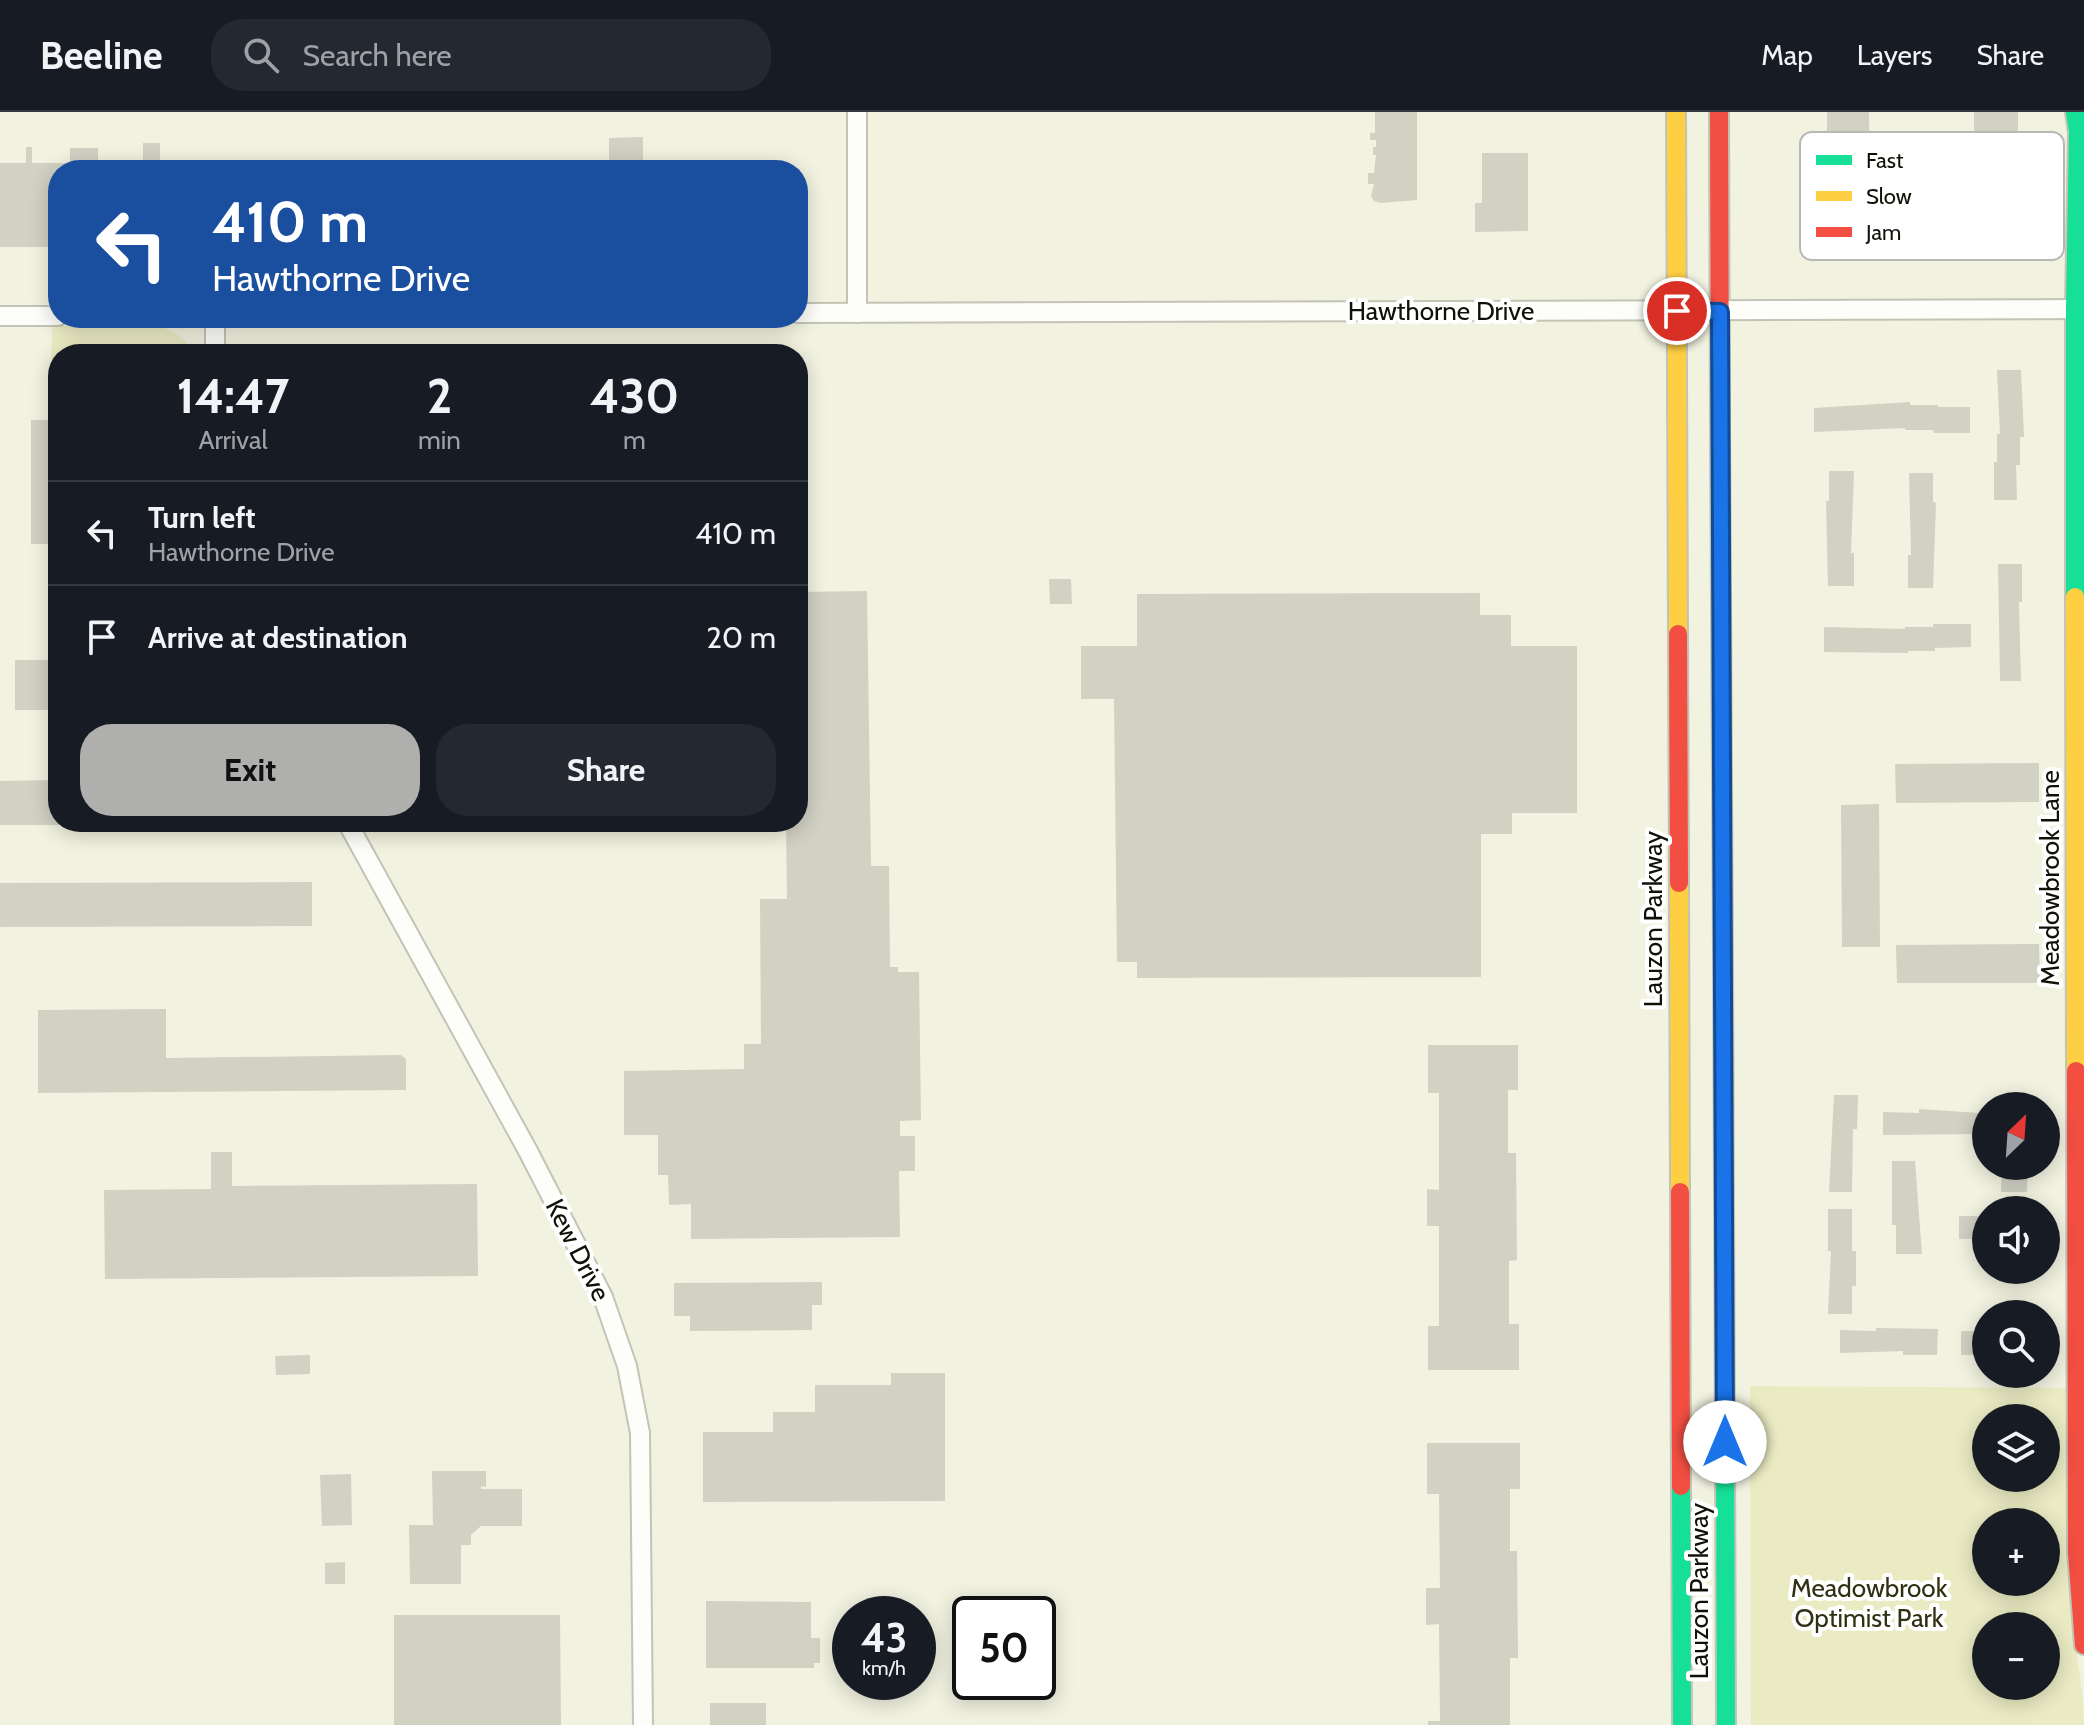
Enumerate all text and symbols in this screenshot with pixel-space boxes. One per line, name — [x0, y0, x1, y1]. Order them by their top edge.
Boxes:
search box — [211, 19, 771, 91]
text: Beeline — [40, 32, 163, 79]
icon: search — [239, 33, 283, 77]
text: Search here — [303, 37, 452, 74]
text: Map — [1761, 38, 1813, 72]
text: Layers — [1857, 38, 1932, 72]
text: Share — [1976, 38, 2044, 72]
legend — [1800, 132, 2064, 260]
text: Fast — [1866, 147, 1904, 174]
text: Slow — [1866, 183, 1912, 210]
text: 410 m — [212, 188, 368, 256]
icon: left — [80, 192, 184, 296]
text: Jam — [1865, 219, 1901, 246]
text: Hawthorne Drive — [212, 256, 470, 300]
pin — [1643, 277, 1711, 345]
icon: arrive — [1655, 289, 1699, 333]
street label: Hawthorne Drive — [1348, 295, 1534, 327]
text: 14:47 — [177, 367, 289, 425]
text: 2 — [427, 367, 452, 425]
text: 430 — [590, 367, 679, 425]
text: Arrival — [198, 424, 268, 456]
text: min — [418, 424, 461, 456]
text: m — [623, 424, 646, 456]
text: Turn left — [148, 499, 256, 536]
icon: left — [80, 511, 124, 555]
text: 410 m — [695, 515, 776, 552]
text: Hawthorne Drive — [148, 536, 334, 568]
icon: arrive — [80, 615, 124, 659]
text: Arrive at destination — [148, 619, 408, 656]
text: 20 m — [706, 619, 776, 656]
button: Exit — [80, 724, 420, 816]
button: Share — [436, 724, 776, 816]
street label: Meadowbrook Lane — [2034, 770, 2066, 986]
street label: Lauzon Parkway — [1637, 831, 1669, 1007]
north arrow — [1972, 1092, 2060, 1180]
map controls — [1972, 1092, 2060, 1700]
street label: Kew Drive — [539, 1194, 617, 1306]
button: sound — [1972, 1196, 2060, 1284]
button: search — [1972, 1300, 2060, 1388]
position arrow — [1683, 1400, 1767, 1484]
button: layers — [1972, 1404, 2060, 1492]
street label: Lauzon Parkway — [1683, 1503, 1715, 1679]
button: + — [1972, 1508, 2060, 1596]
park label: Meadowbrook Optimist Park — [1791, 1572, 1948, 1634]
speed limit sign: 50 — [952, 1596, 1056, 1700]
button: − — [1972, 1612, 2060, 1700]
text: 43 — [861, 1613, 907, 1662]
text: km/h — [862, 1656, 906, 1680]

